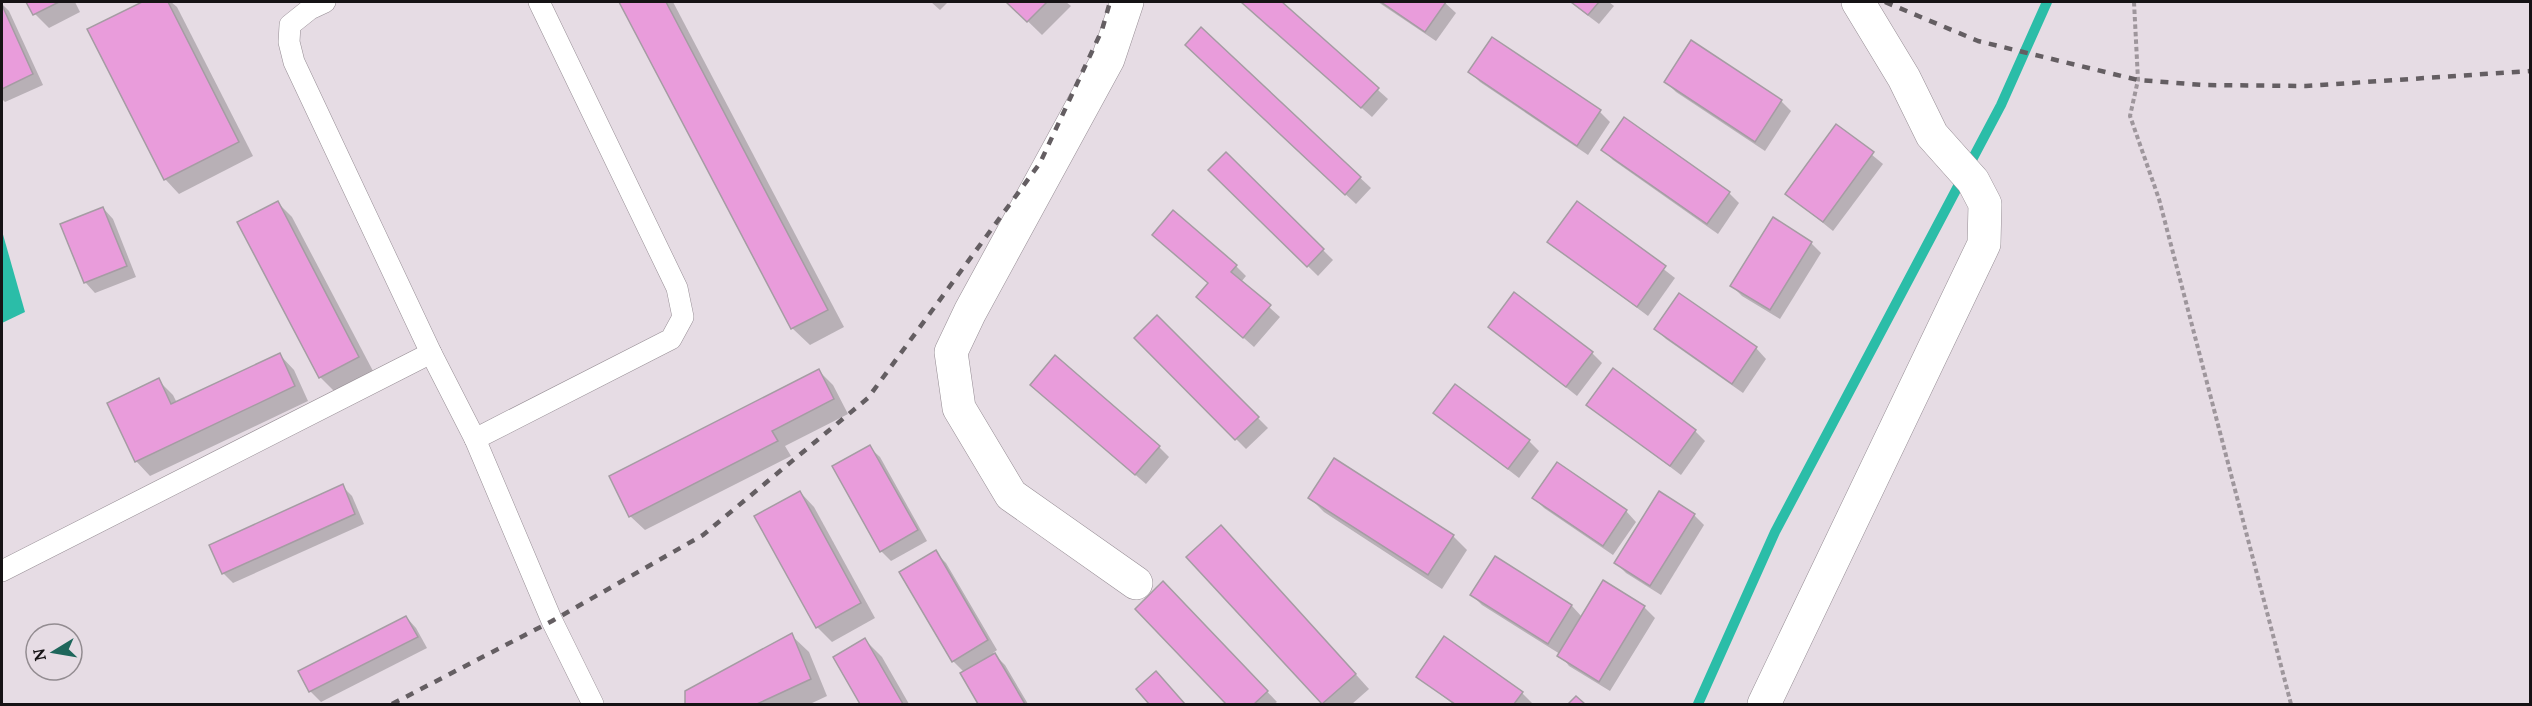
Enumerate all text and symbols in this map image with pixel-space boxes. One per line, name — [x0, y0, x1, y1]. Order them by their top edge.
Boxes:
north arrow — [24, 622, 84, 682]
text: N — [28, 647, 50, 663]

